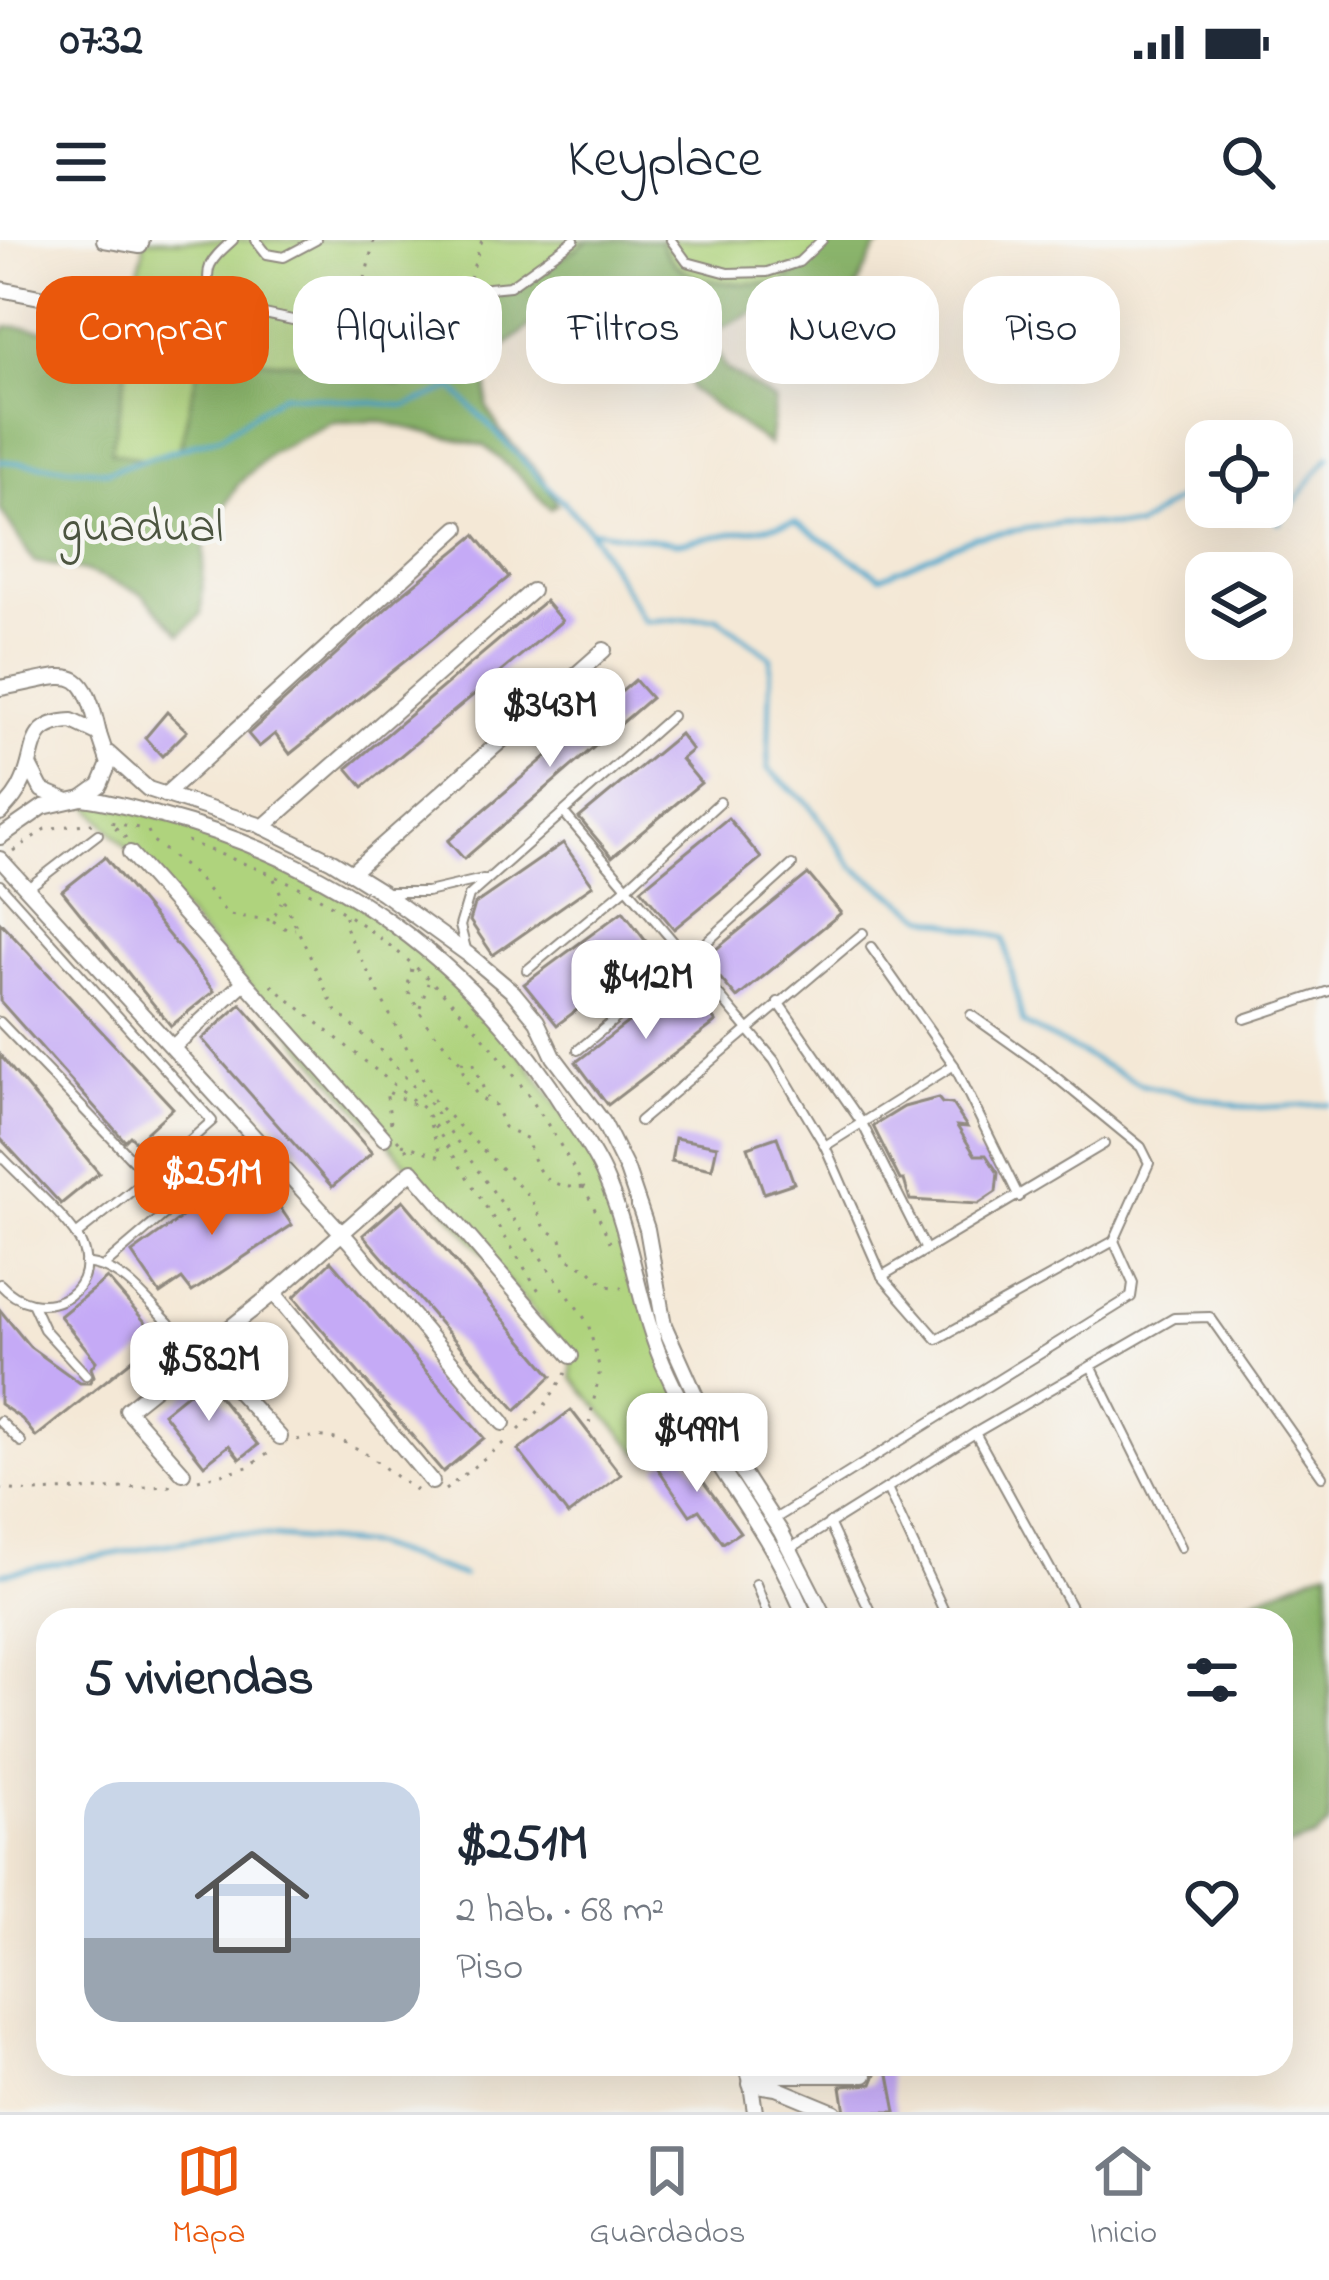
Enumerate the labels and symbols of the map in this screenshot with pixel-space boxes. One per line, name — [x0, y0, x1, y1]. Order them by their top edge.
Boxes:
park label: guadual — [59, 494, 224, 565]
pin: $343M — [466, 668, 634, 770]
pin: $412M — [562, 940, 730, 1042]
pin: $251M — [128, 1136, 296, 1238]
pin: $582M — [125, 1322, 293, 1424]
pin: $499M — [613, 1393, 781, 1495]

